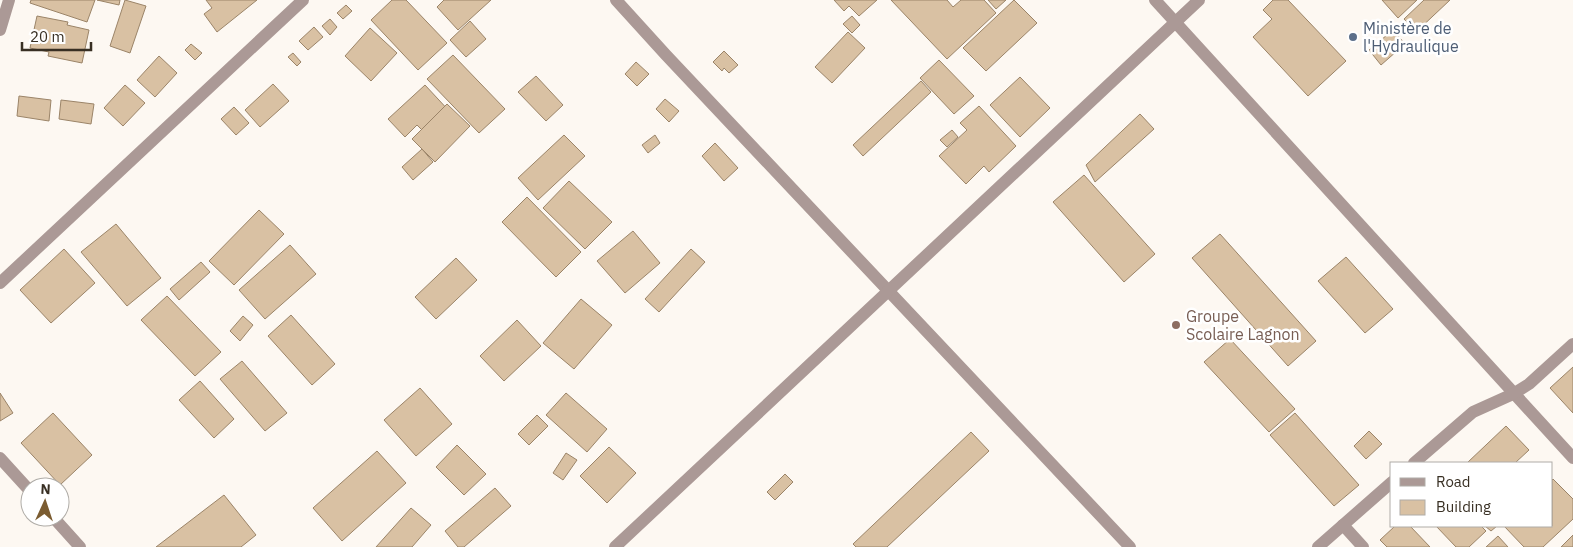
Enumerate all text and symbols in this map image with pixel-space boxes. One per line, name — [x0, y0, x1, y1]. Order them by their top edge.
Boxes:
place label: Ministère de l'Hydraulique — [1363, 18, 1459, 56]
scale bar — [22, 20, 91, 52]
text: 20 m — [30, 27, 65, 46]
marker: Ministère de l'Hydraulique — [1347, 31, 1359, 43]
place label: Groupe Scolaire Lagnon — [1186, 306, 1300, 344]
marker: Groupe Scolaire Lagnon — [1170, 319, 1182, 331]
legend — [1390, 462, 1553, 527]
text: Road — [1436, 472, 1471, 491]
north arrow — [20, 477, 70, 527]
text: N — [40, 480, 51, 498]
text: Building — [1436, 497, 1491, 516]

